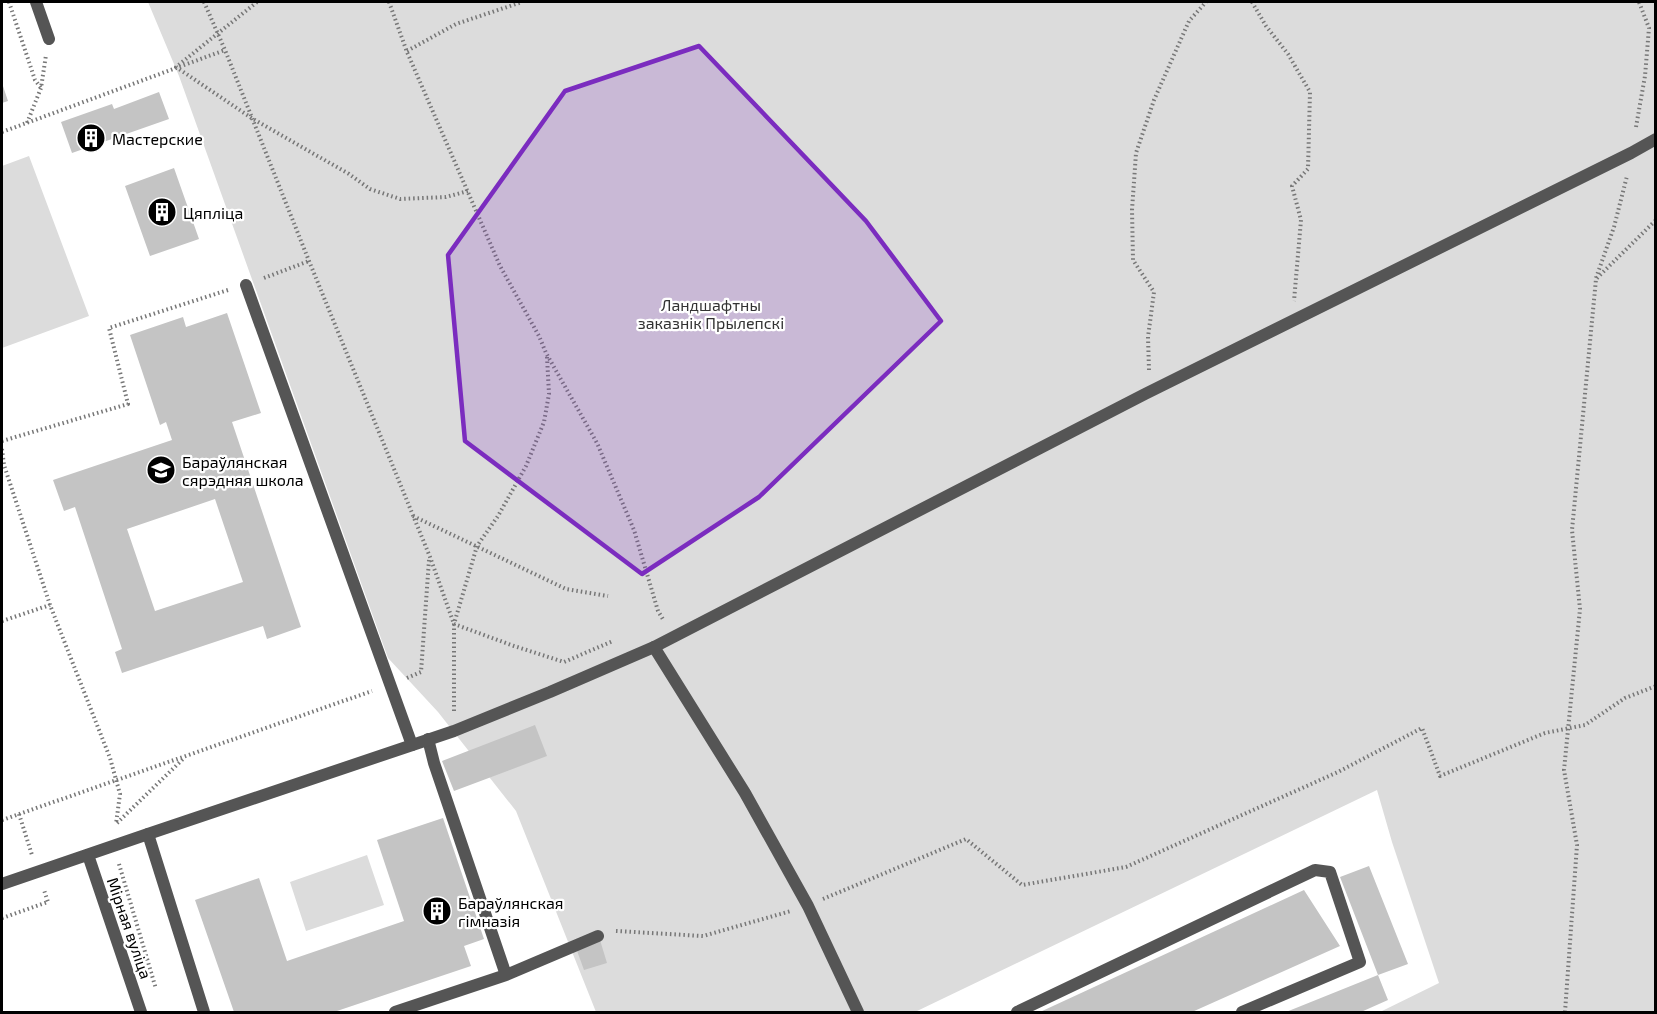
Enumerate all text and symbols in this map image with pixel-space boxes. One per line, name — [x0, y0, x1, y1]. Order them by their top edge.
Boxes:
building icon: Мастерские — [75, 122, 107, 154]
place label: Мастерские — [112, 129, 203, 148]
building icon: Цяпліца — [146, 196, 178, 228]
place label: Цяпліца — [183, 203, 243, 222]
park label: Ландшафтны заказнік Прылепскі — [638, 295, 784, 332]
place label: Бараўлянская сярэдняя школа — [182, 452, 304, 489]
school or university icon: Бараўлянская сярэдняя школа — [145, 454, 177, 486]
street label: Мірная вуліца — [103, 875, 156, 981]
place label: Бараўлянская гімназія — [458, 893, 564, 930]
building icon: Бараўлянская гімназія — [421, 895, 453, 927]

